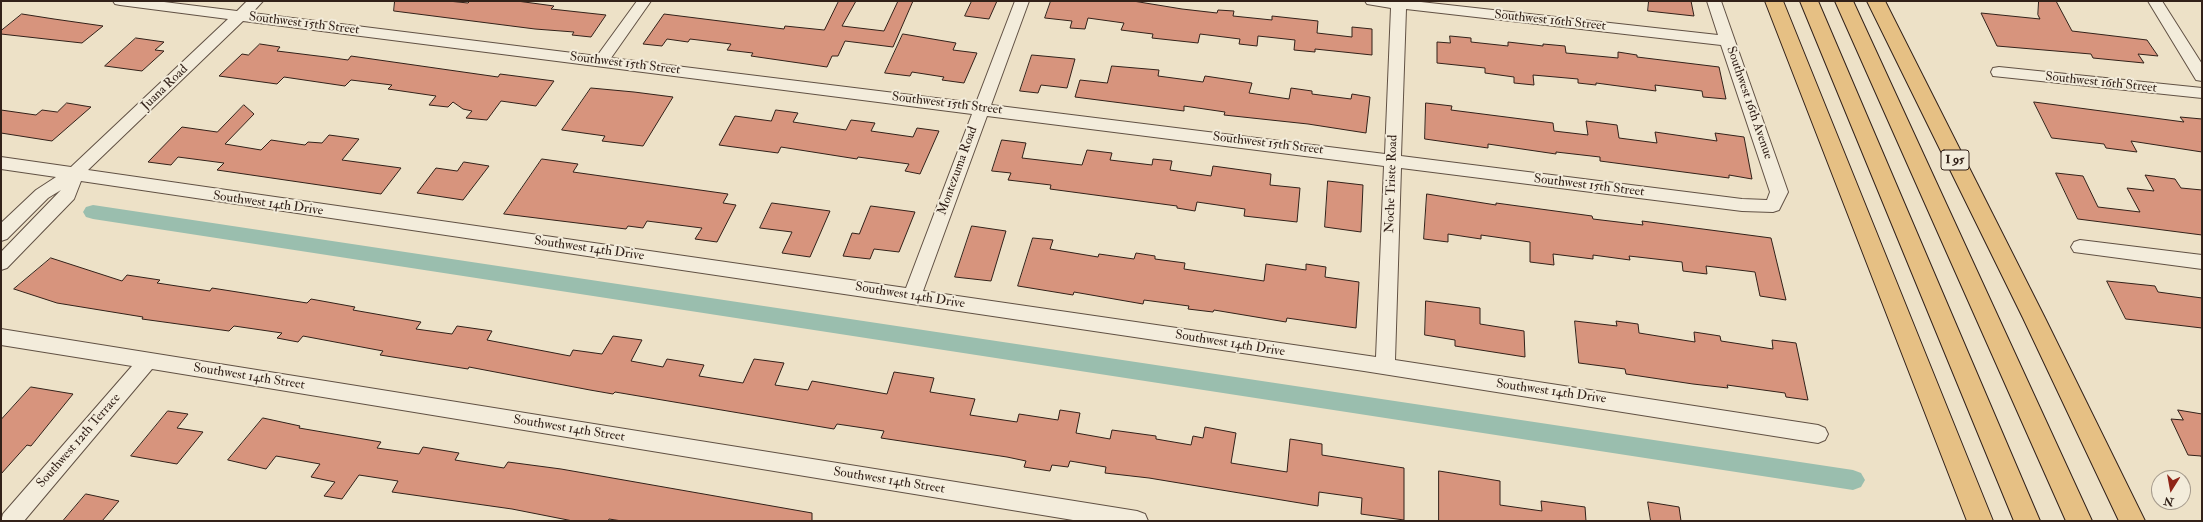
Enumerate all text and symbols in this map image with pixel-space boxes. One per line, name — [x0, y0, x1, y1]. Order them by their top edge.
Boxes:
street label: Southwest 16th Street — [1493, 7, 1607, 35]
street label: Southwest 15th Street — [248, 9, 360, 39]
street label: Southwest 16th Avenue — [1722, 45, 1776, 161]
street label: Southwest 15th Street — [569, 49, 681, 79]
street label: Juana Road — [138, 62, 192, 114]
street label: Southwest 16th Street — [2044, 69, 2158, 97]
street label: Southwest 15th Street — [891, 89, 1003, 119]
street label: Montezuma Road — [935, 125, 981, 217]
street label: Southwest 15th Street — [1212, 129, 1324, 159]
street label: Noche Triste Road — [1382, 135, 1402, 233]
road number: I 95 — [1941, 150, 1969, 170]
street label: Southwest 15th Street — [1533, 171, 1645, 201]
street label: Southwest 14th Drive — [212, 189, 324, 219]
street label: Southwest 14th Drive — [533, 234, 645, 264]
street label: Southwest 14th Drive — [854, 280, 966, 312]
street label: Southwest 14th Drive — [1174, 328, 1286, 360]
street label: Southwest 14th Street — [192, 360, 306, 394]
street label: Southwest 14th Drive — [1495, 377, 1607, 407]
street label: Southwest 12th Terrace — [34, 391, 124, 491]
street label: Southwest 14th Street — [512, 412, 626, 446]
street label: Southwest 14th Street — [832, 464, 946, 498]
north arrow — [2151, 470, 2191, 510]
text: N — [2163, 494, 2175, 509]

